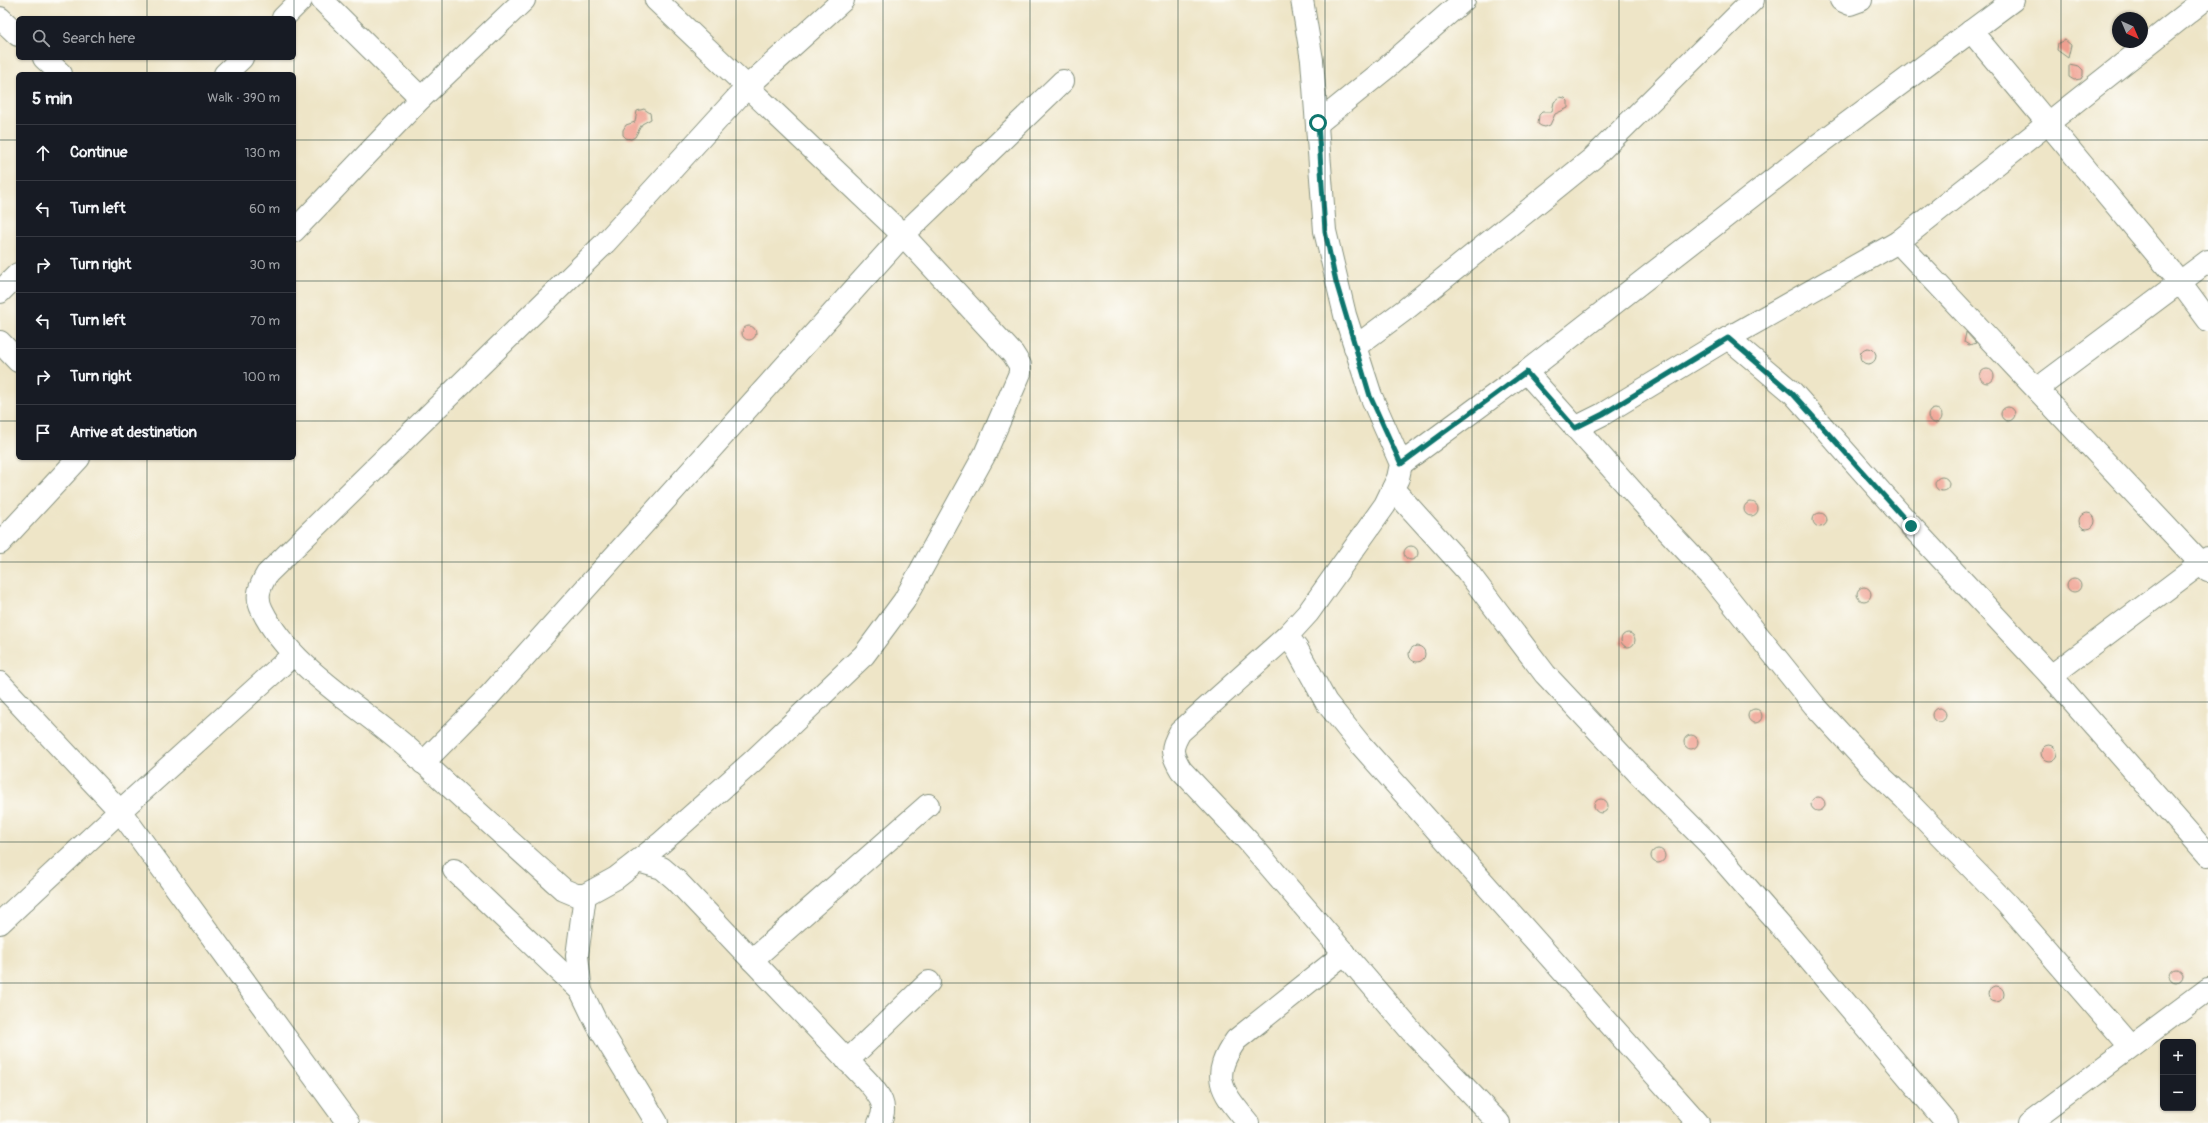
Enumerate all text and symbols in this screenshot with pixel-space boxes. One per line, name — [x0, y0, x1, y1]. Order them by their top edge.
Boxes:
north arrow — [2112, 12, 2148, 48]
search box — [16, 16, 296, 60]
icon: search — [30, 27, 52, 49]
text: Search here — [62, 29, 135, 48]
text: 5 min — [32, 88, 72, 109]
text: Walk · 390 m — [207, 90, 280, 106]
route start — [1309, 114, 1327, 132]
icon: ahead — [32, 142, 54, 164]
text: Continue — [70, 143, 128, 162]
text: 130 m — [244, 145, 280, 161]
icon: left — [32, 198, 54, 220]
text: Turn left — [70, 199, 126, 218]
text: 60 m — [249, 201, 280, 217]
icon: right — [32, 254, 54, 276]
text: Turn right — [70, 255, 131, 274]
text: 30 m — [250, 257, 280, 273]
icon: left — [32, 310, 54, 332]
text: Turn left — [70, 311, 126, 330]
text: 70 m — [250, 313, 280, 329]
icon: right — [32, 366, 54, 388]
text: Turn right — [70, 367, 131, 386]
text: 100 m — [243, 369, 280, 385]
icon: arrive — [32, 422, 54, 444]
text: Arrive at destination — [70, 423, 197, 442]
route end — [1902, 517, 1920, 535]
map controls — [2160, 1039, 2196, 1111]
button: + — [2160, 1039, 2196, 1075]
button: − — [2160, 1075, 2196, 1111]

